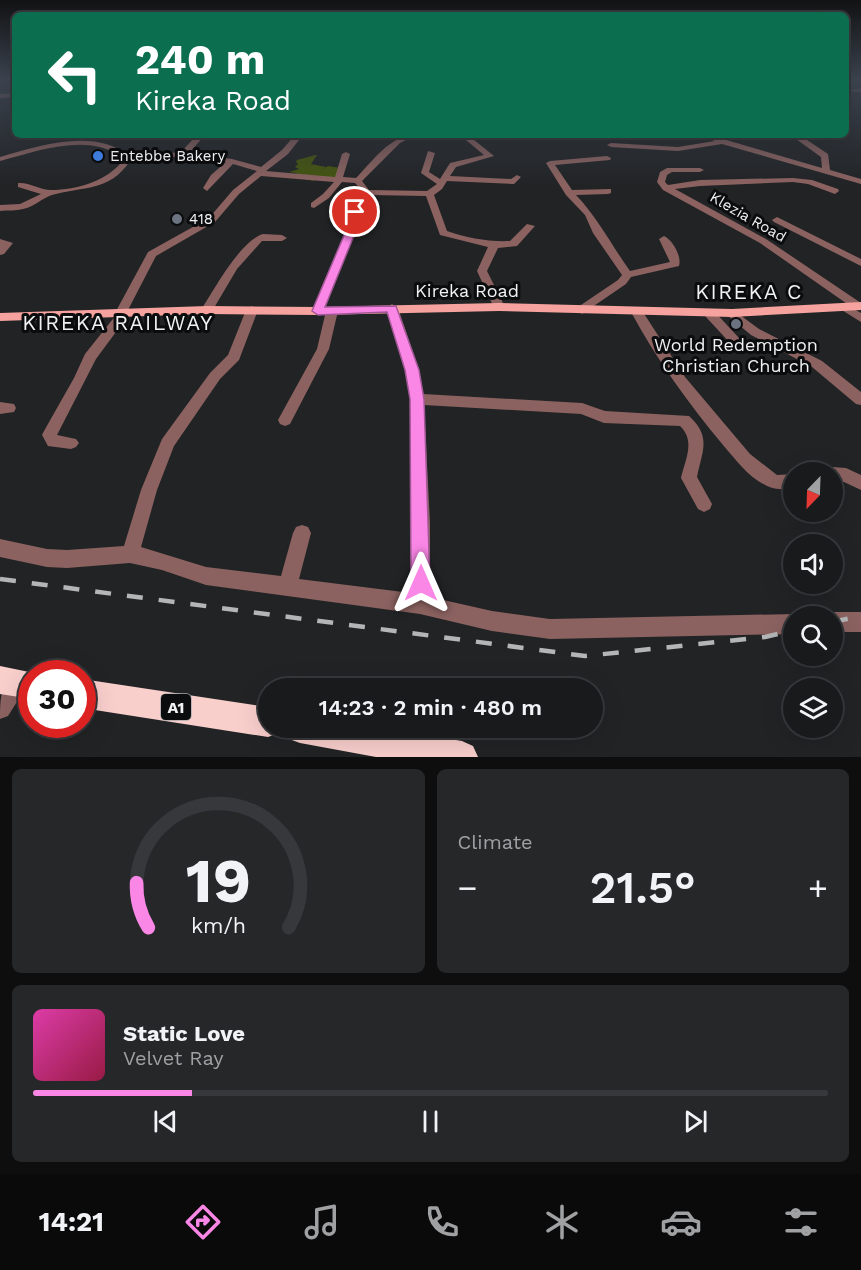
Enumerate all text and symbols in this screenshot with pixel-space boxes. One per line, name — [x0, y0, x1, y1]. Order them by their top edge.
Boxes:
text: 240 m — [135, 35, 265, 84]
icon: left — [36, 36, 114, 114]
text: Kireka Road — [135, 85, 291, 117]
place label: Entebbe Bakery — [110, 147, 226, 165]
marker: Entebbe Bakery — [91, 149, 105, 163]
pin — [329, 186, 380, 237]
street label: Klezia Road — [707, 188, 789, 246]
icon: arrive — [338, 195, 371, 228]
place label: 418 — [189, 210, 213, 228]
marker: 418 — [170, 212, 184, 226]
district label: KIREKA C — [695, 279, 803, 304]
street label: Kireka Road — [415, 280, 519, 301]
district label: KIREKA RAILWAY — [22, 310, 214, 335]
marker: World Redemption Christian Church — [729, 317, 743, 331]
place label: World Redemption Christian Church — [654, 334, 818, 376]
north arrow — [783, 462, 843, 522]
map controls — [783, 462, 843, 738]
button: sound — [783, 534, 843, 594]
position arrow — [389, 551, 453, 615]
button: search — [783, 606, 843, 666]
speed limit sign: 30 — [18, 660, 96, 738]
button: layers — [783, 678, 843, 738]
road number: A1 — [161, 694, 191, 720]
text: 14:23 · 2 min · 480 m — [319, 695, 542, 720]
text: Climate — [458, 830, 533, 854]
text: 19 — [186, 844, 251, 917]
text: 21.5° — [590, 861, 696, 914]
text: − — [458, 868, 477, 907]
text: + — [808, 868, 828, 907]
text: km/h — [191, 913, 246, 938]
text: Static Love — [123, 1021, 245, 1046]
text: Velvet Ray — [123, 1046, 224, 1070]
icon: previous — [149, 1105, 182, 1138]
icon: pause — [414, 1105, 447, 1138]
icon: next — [679, 1105, 712, 1138]
icon: directions — [182, 1201, 224, 1243]
icon: music — [301, 1201, 343, 1243]
icon: phone — [421, 1201, 463, 1243]
icon: climate — [541, 1201, 583, 1243]
icon: car — [660, 1201, 702, 1243]
icon: filters — [780, 1201, 822, 1243]
text: 14:21 — [39, 1206, 104, 1238]

